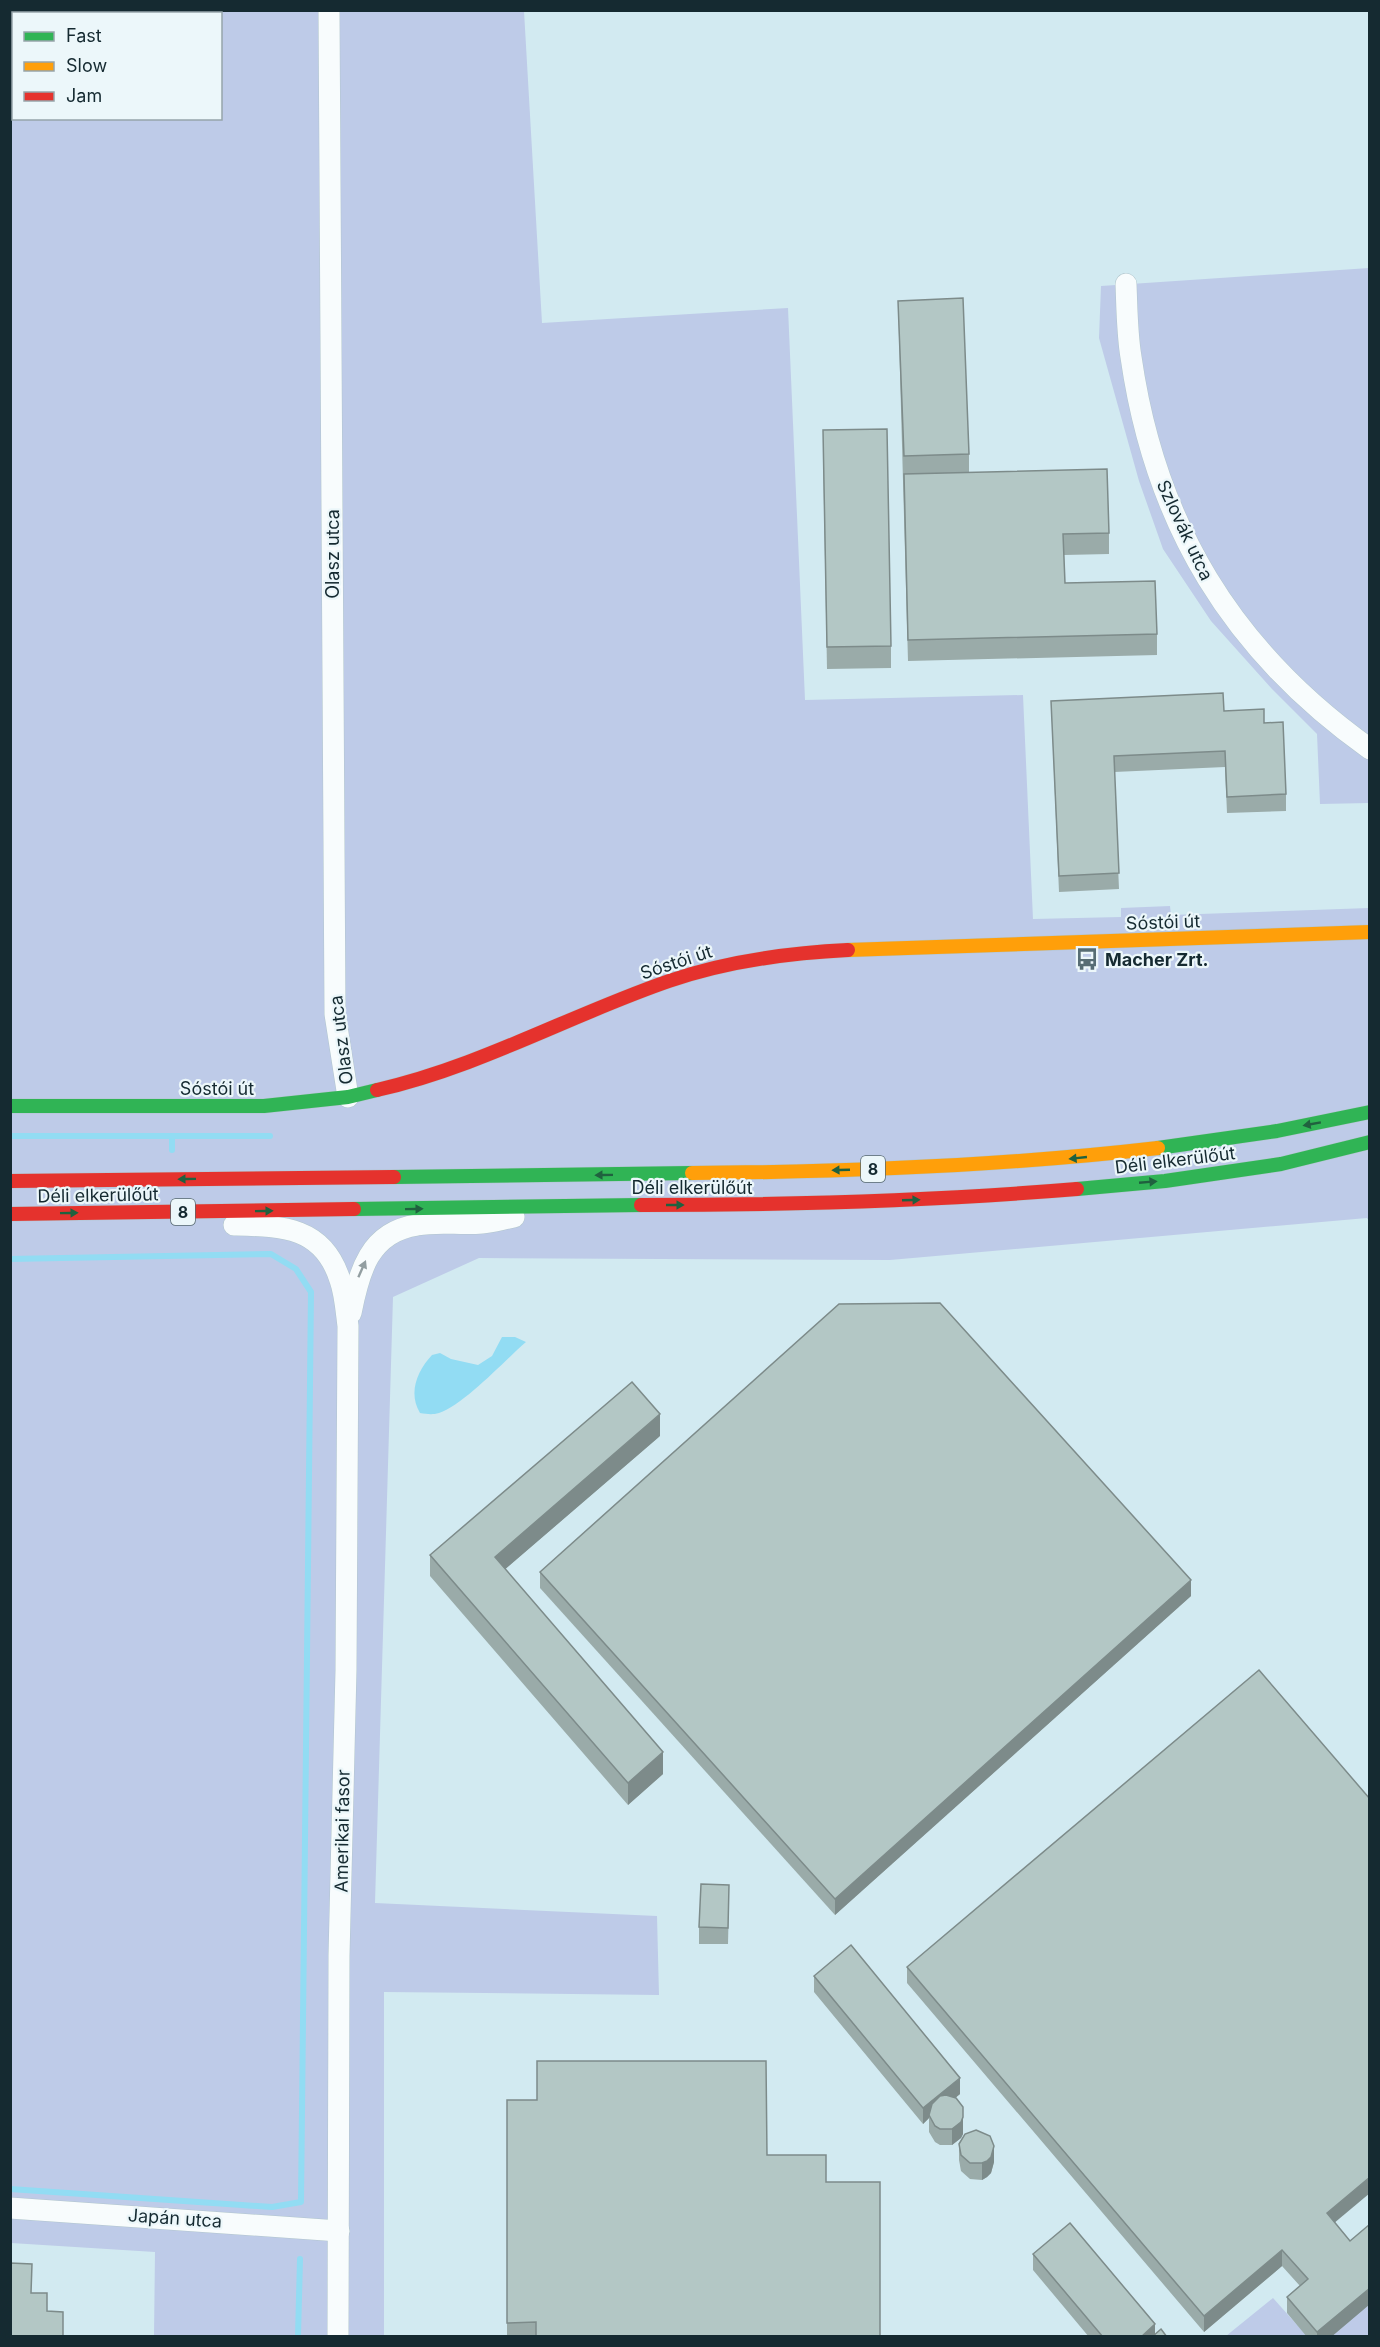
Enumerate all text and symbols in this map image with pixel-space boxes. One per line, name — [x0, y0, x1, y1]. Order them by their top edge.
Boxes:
legend — [12, 12, 222, 120]
text: Fast — [66, 25, 102, 46]
text: Slow — [66, 55, 107, 76]
text: Jam — [66, 85, 102, 106]
street label: Szlovák utca — [1153, 476, 1217, 584]
street label: Olasz utca — [322, 509, 343, 599]
street label: Sóstói út — [1125, 910, 1201, 934]
street label: Sóstói út — [637, 941, 715, 983]
bus stop icon: Macher Zrt. — [1074, 946, 1100, 972]
place label: Macher Zrt. — [1105, 949, 1209, 970]
street label: Olasz utca — [325, 994, 357, 1086]
street label: Sóstói út — [180, 1078, 254, 1099]
one-way arrow — [1303, 1120, 1322, 1129]
street label: Déli elkerülőút — [1114, 1142, 1237, 1178]
one-way arrow — [1068, 1153, 1087, 1163]
road number: 8 — [861, 1156, 885, 1182]
one-way arrow — [832, 1166, 851, 1175]
one-way arrow — [595, 1170, 614, 1179]
one-way arrow — [178, 1174, 197, 1184]
street label: Déli elkerülőút — [631, 1177, 753, 1198]
one-way arrow — [1138, 1177, 1157, 1187]
street label: Déli elkerülőút — [37, 1183, 159, 1207]
one-way arrow — [902, 1195, 921, 1204]
road number: 8 — [171, 1199, 195, 1225]
one-way arrow — [665, 1200, 684, 1210]
one-way arrow — [405, 1204, 424, 1213]
one-way arrow — [254, 1206, 273, 1216]
one-way arrow — [59, 1208, 78, 1218]
one-way arrow — [358, 1261, 367, 1278]
street label: Amerikai fasor — [330, 1769, 354, 1893]
street label: Japán utca — [127, 2204, 223, 2232]

